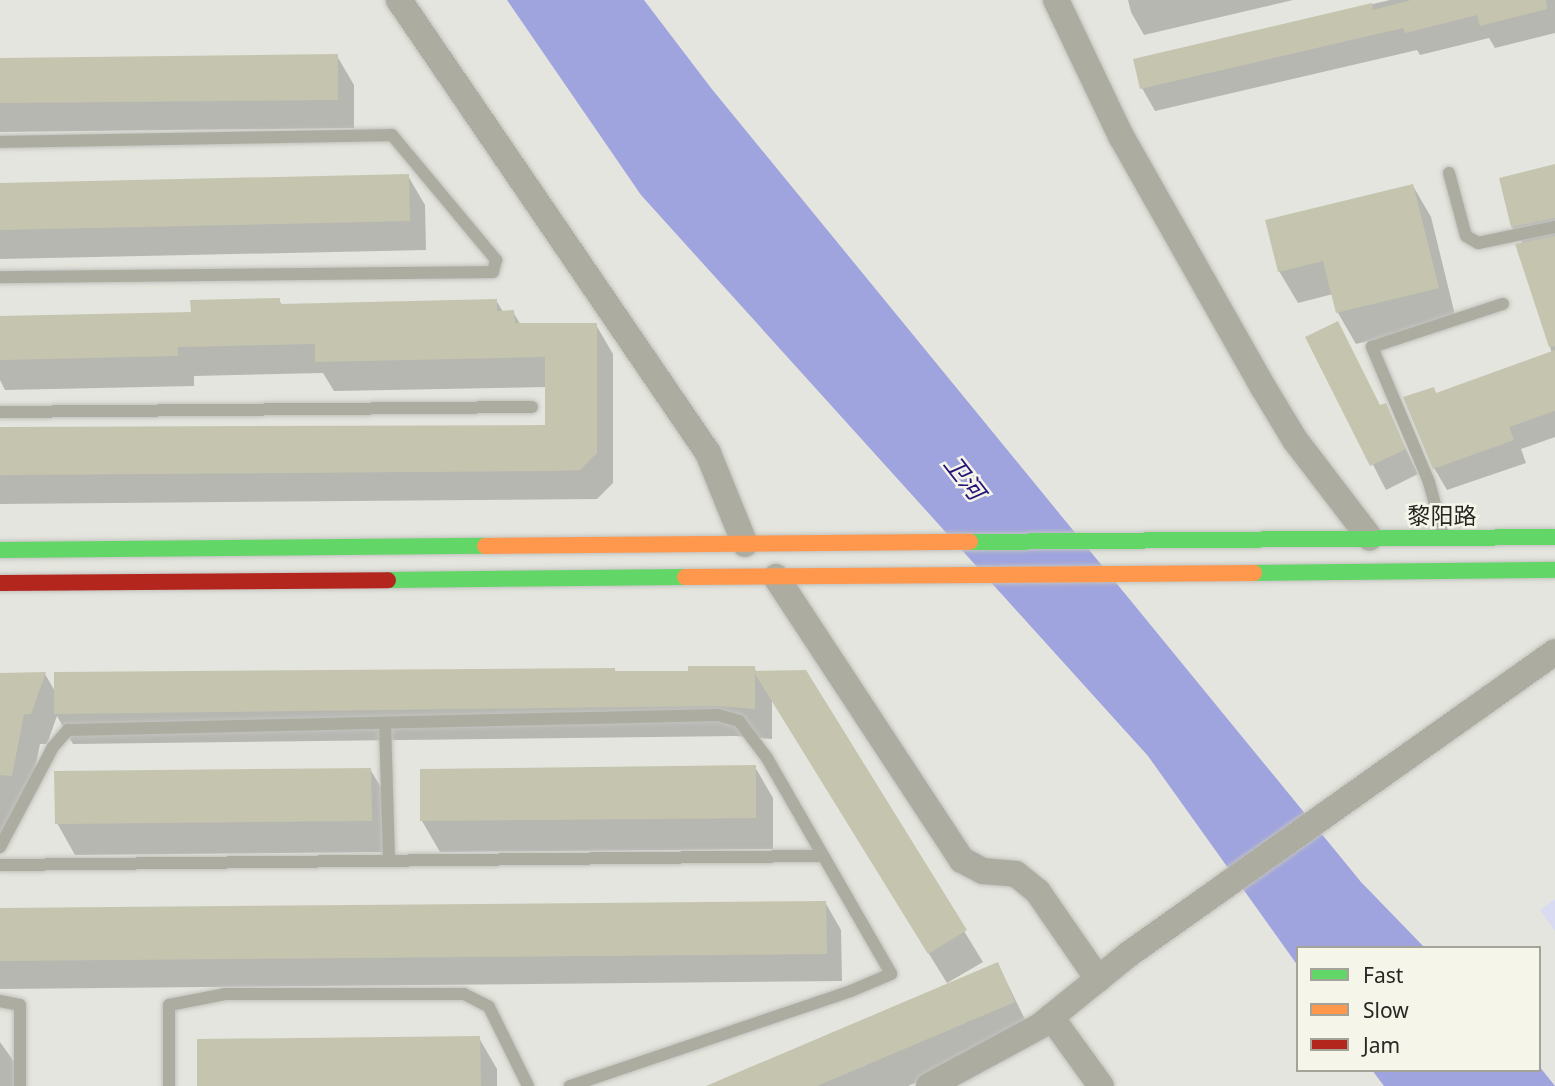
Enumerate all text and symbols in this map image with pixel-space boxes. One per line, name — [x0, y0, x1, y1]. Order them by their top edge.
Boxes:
water label: 卫河 — [939, 449, 991, 505]
street label: 黎阳路 — [1408, 501, 1476, 529]
legend — [1296, 946, 1541, 1072]
text: Fast — [1363, 961, 1403, 989]
text: Slow — [1363, 996, 1409, 1024]
text: Jam — [1363, 1031, 1400, 1059]

